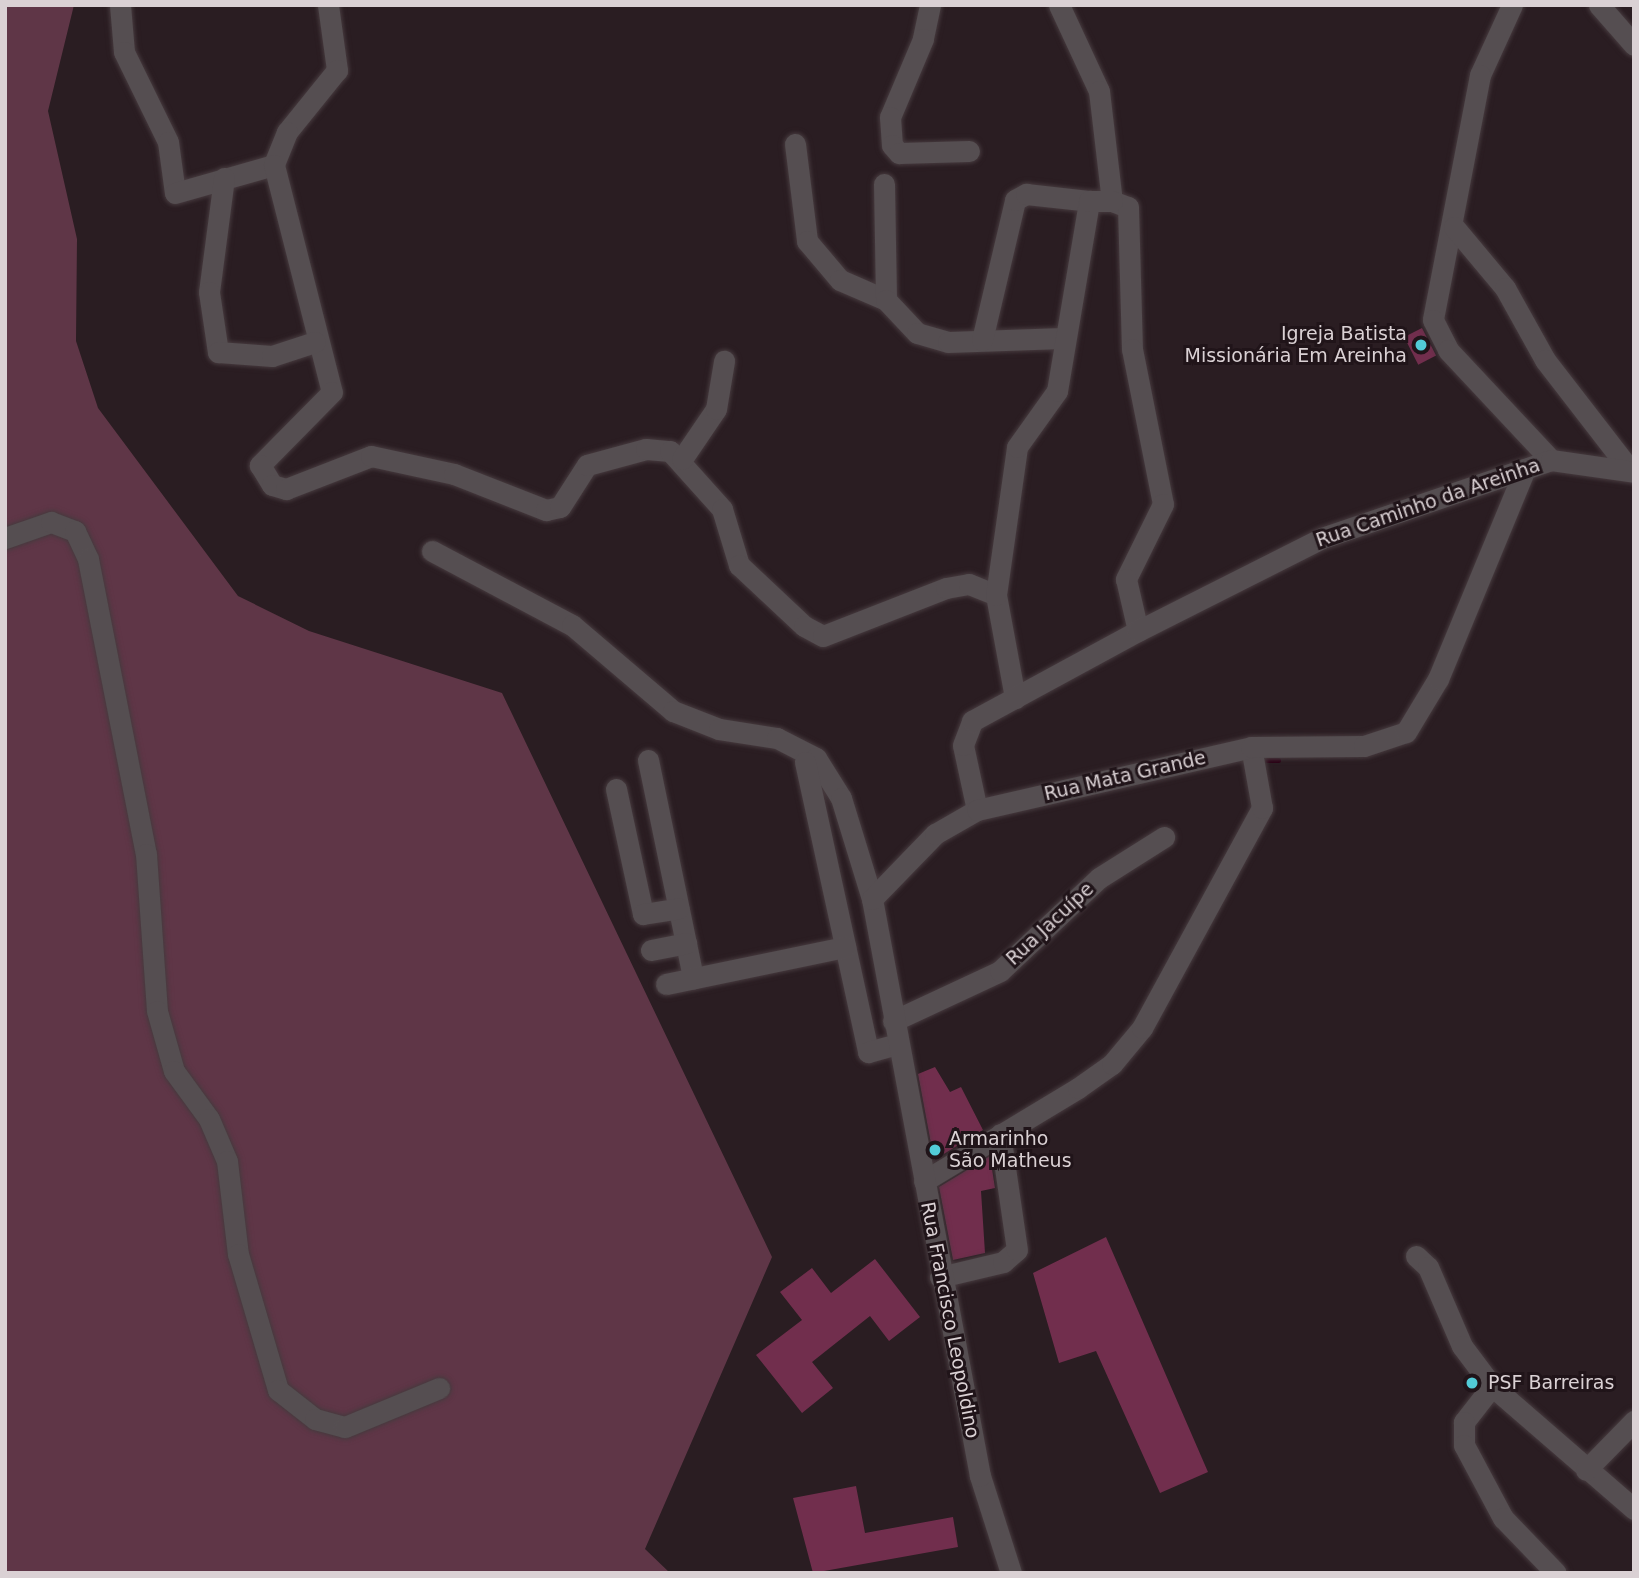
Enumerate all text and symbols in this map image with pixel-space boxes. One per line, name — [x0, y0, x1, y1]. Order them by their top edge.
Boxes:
place label: Igreja Batista Missionária Em Areinha — [1185, 323, 1407, 367]
marker: Igreja Batista Missionária Em Areinha — [1413, 337, 1429, 353]
street label: Rua Caminho da Areinha — [1313, 454, 1543, 552]
street label: Rua Mata Grande — [1042, 746, 1208, 806]
street label: Rua Jacuípe — [1002, 878, 1098, 970]
place label: Armarinho São Matheus — [949, 1128, 1072, 1172]
marker: Armarinho São Matheus — [927, 1142, 943, 1158]
street label: Rua Francisco Leopoldino — [916, 1200, 984, 1440]
place label: PSF Barreiras — [1488, 1372, 1614, 1394]
marker: PSF Barreiras — [1462, 1373, 1482, 1393]

